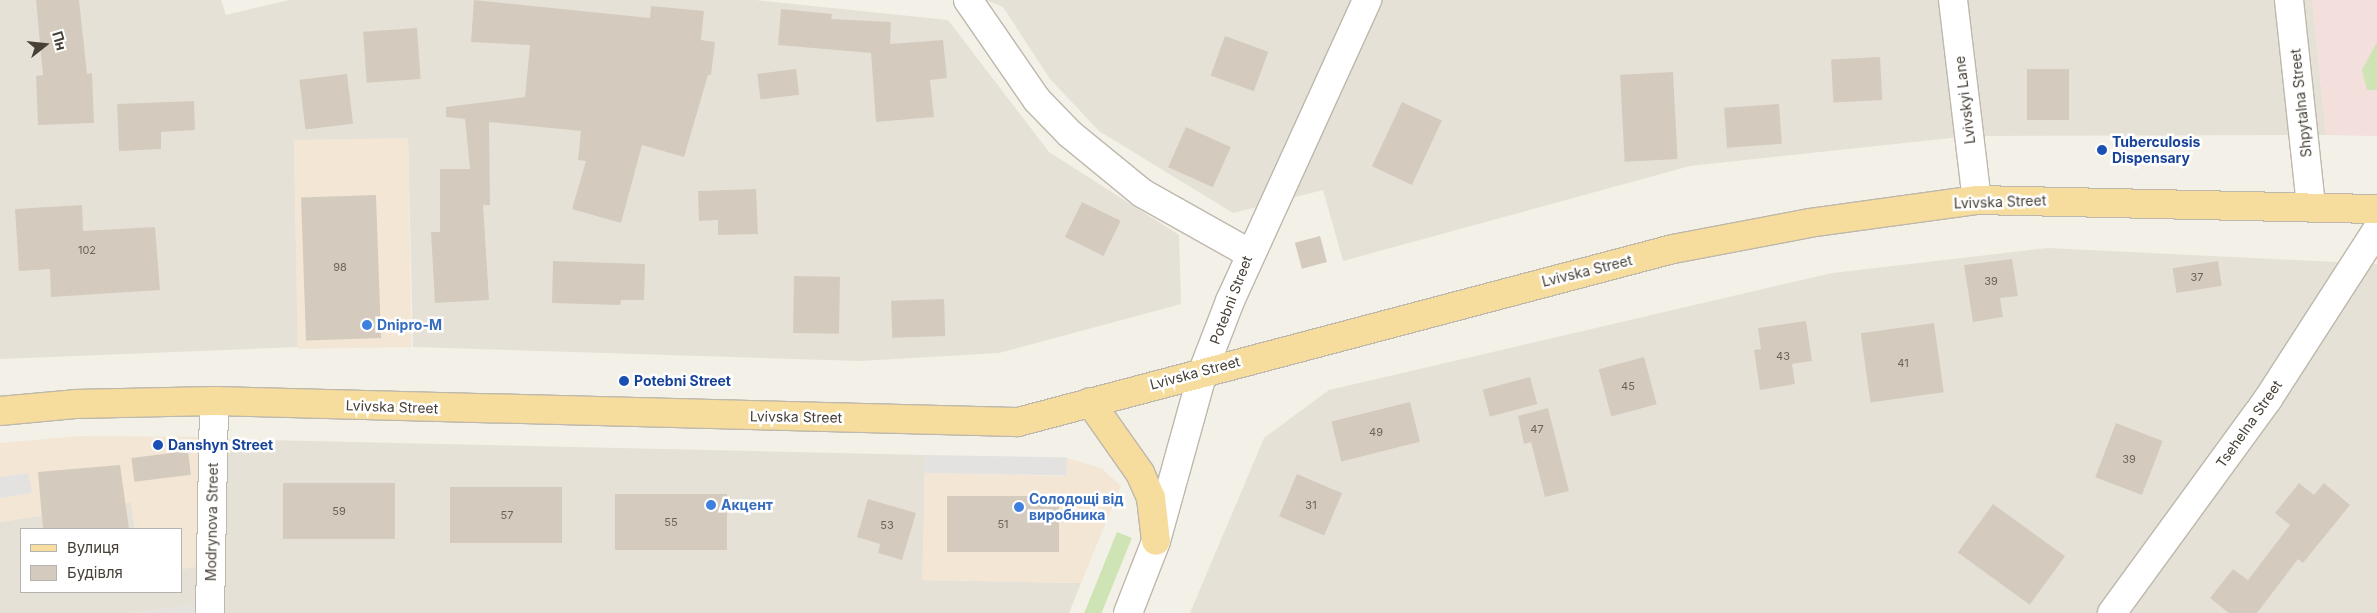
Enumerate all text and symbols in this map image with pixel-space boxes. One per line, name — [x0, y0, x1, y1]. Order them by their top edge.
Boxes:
north arrow — [20, 20, 70, 70]
text: Пн — [49, 29, 71, 52]
street label: Shpytalna Street — [2287, 48, 2315, 158]
street label: Lvivskyi Lane — [1951, 55, 1979, 145]
place label: Tuberculosis Dispensary — [2112, 134, 2200, 166]
marker: Tuberculosis Dispensary — [2096, 144, 2108, 156]
street label: Lvivska Street — [1954, 192, 2046, 212]
house number: 102 — [78, 243, 96, 257]
street label: Lvivska Street — [1540, 252, 1634, 290]
street label: Potebni Street — [1206, 253, 1256, 347]
house number: 98 — [333, 260, 347, 274]
house number: 37 — [2190, 270, 2204, 284]
house number: 39 — [1984, 274, 1998, 288]
place label: Dnipro-M — [377, 317, 442, 333]
marker: Dnipro-M — [361, 319, 373, 331]
house number: 43 — [1776, 349, 1790, 363]
street label: Lvivska Street — [1148, 353, 1242, 393]
house number: 41 — [1897, 356, 1909, 370]
place label: Potebni Street — [634, 373, 731, 389]
marker: Potebni Street — [618, 375, 630, 387]
street label: Tsehelna Street — [2213, 377, 2285, 471]
house number: 45 — [1621, 379, 1635, 393]
street label: Lvivska Street — [346, 397, 438, 417]
street label: Lvivska Street — [750, 408, 842, 426]
house number: 47 — [1530, 422, 1544, 436]
house number: 49 — [1369, 425, 1383, 439]
place label: Danshyn Street — [168, 437, 273, 453]
marker: Danshyn Street — [152, 439, 164, 451]
house number: 39 — [2122, 452, 2136, 466]
street label: Modrynova Street — [203, 463, 221, 581]
place label: Солодощі від виробника — [1029, 491, 1124, 524]
place label: Акцент — [721, 497, 773, 513]
house number: 31 — [1305, 498, 1317, 512]
marker: Акцент — [705, 499, 717, 511]
marker: Солодощі від виробника — [1013, 501, 1025, 513]
house number: 59 — [332, 504, 346, 518]
house number: 57 — [501, 508, 513, 522]
house number: 55 — [664, 515, 678, 529]
house number: 51 — [997, 517, 1009, 531]
house number: 53 — [880, 518, 894, 532]
legend — [20, 528, 182, 593]
text: Вулиця — [67, 538, 119, 557]
text: Будівля — [67, 563, 123, 582]

